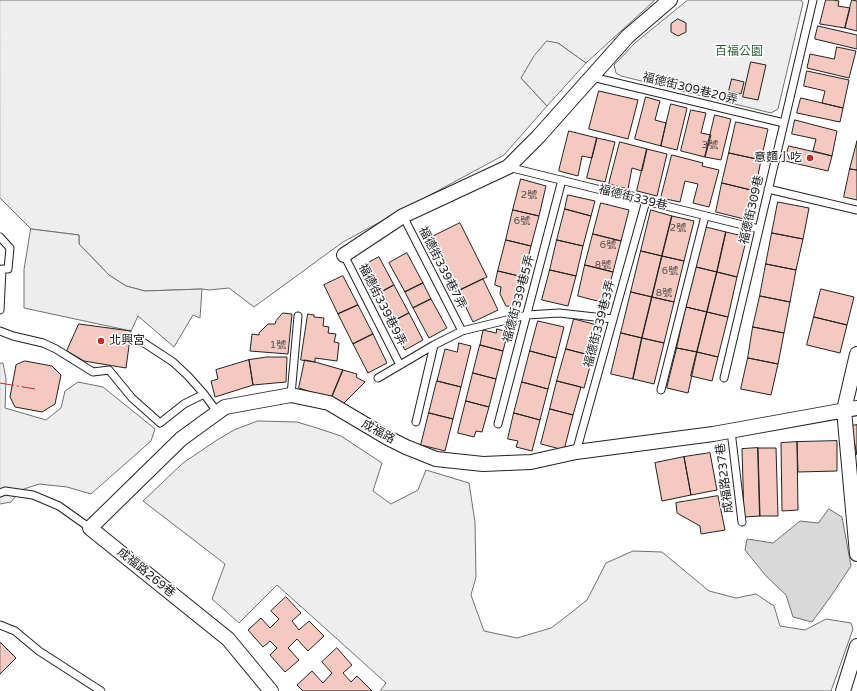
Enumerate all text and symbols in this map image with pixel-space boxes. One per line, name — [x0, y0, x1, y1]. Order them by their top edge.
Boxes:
park label: 百福公園 — [715, 45, 763, 59]
street label: 福德街309巷20弄 — [641, 70, 739, 108]
house number: 3號 — [702, 139, 718, 151]
place label: 意麵小吃 — [754, 151, 802, 165]
marker: 意麵小吃 — [805, 153, 815, 163]
street label: 福德街309巷 — [737, 174, 767, 246]
street label: 福德街339巷 — [597, 182, 669, 214]
house number: 2號 — [521, 189, 537, 201]
house number: 6號 — [514, 215, 530, 227]
house number: 2號 — [670, 222, 686, 234]
street label: 福德街339巷7弄 — [415, 225, 469, 311]
house number: 6號 — [600, 239, 616, 251]
street label: 福德街339巷5弄 — [500, 254, 538, 344]
house number: 8號 — [595, 259, 611, 271]
street label: 福德街339巷9弄 — [355, 262, 409, 348]
house number: 6號 — [662, 265, 678, 277]
street label: 福德街339巷3弄 — [581, 279, 619, 369]
house number: 8號 — [656, 287, 672, 299]
place label: 北興宮 — [109, 334, 145, 348]
marker: 北興宮 — [96, 336, 106, 346]
house number: 1號 — [270, 339, 286, 351]
street label: 成福路 — [359, 417, 397, 447]
street label: 成福路237巷 — [714, 442, 736, 514]
street label: 成福路269巷 — [114, 545, 178, 601]

